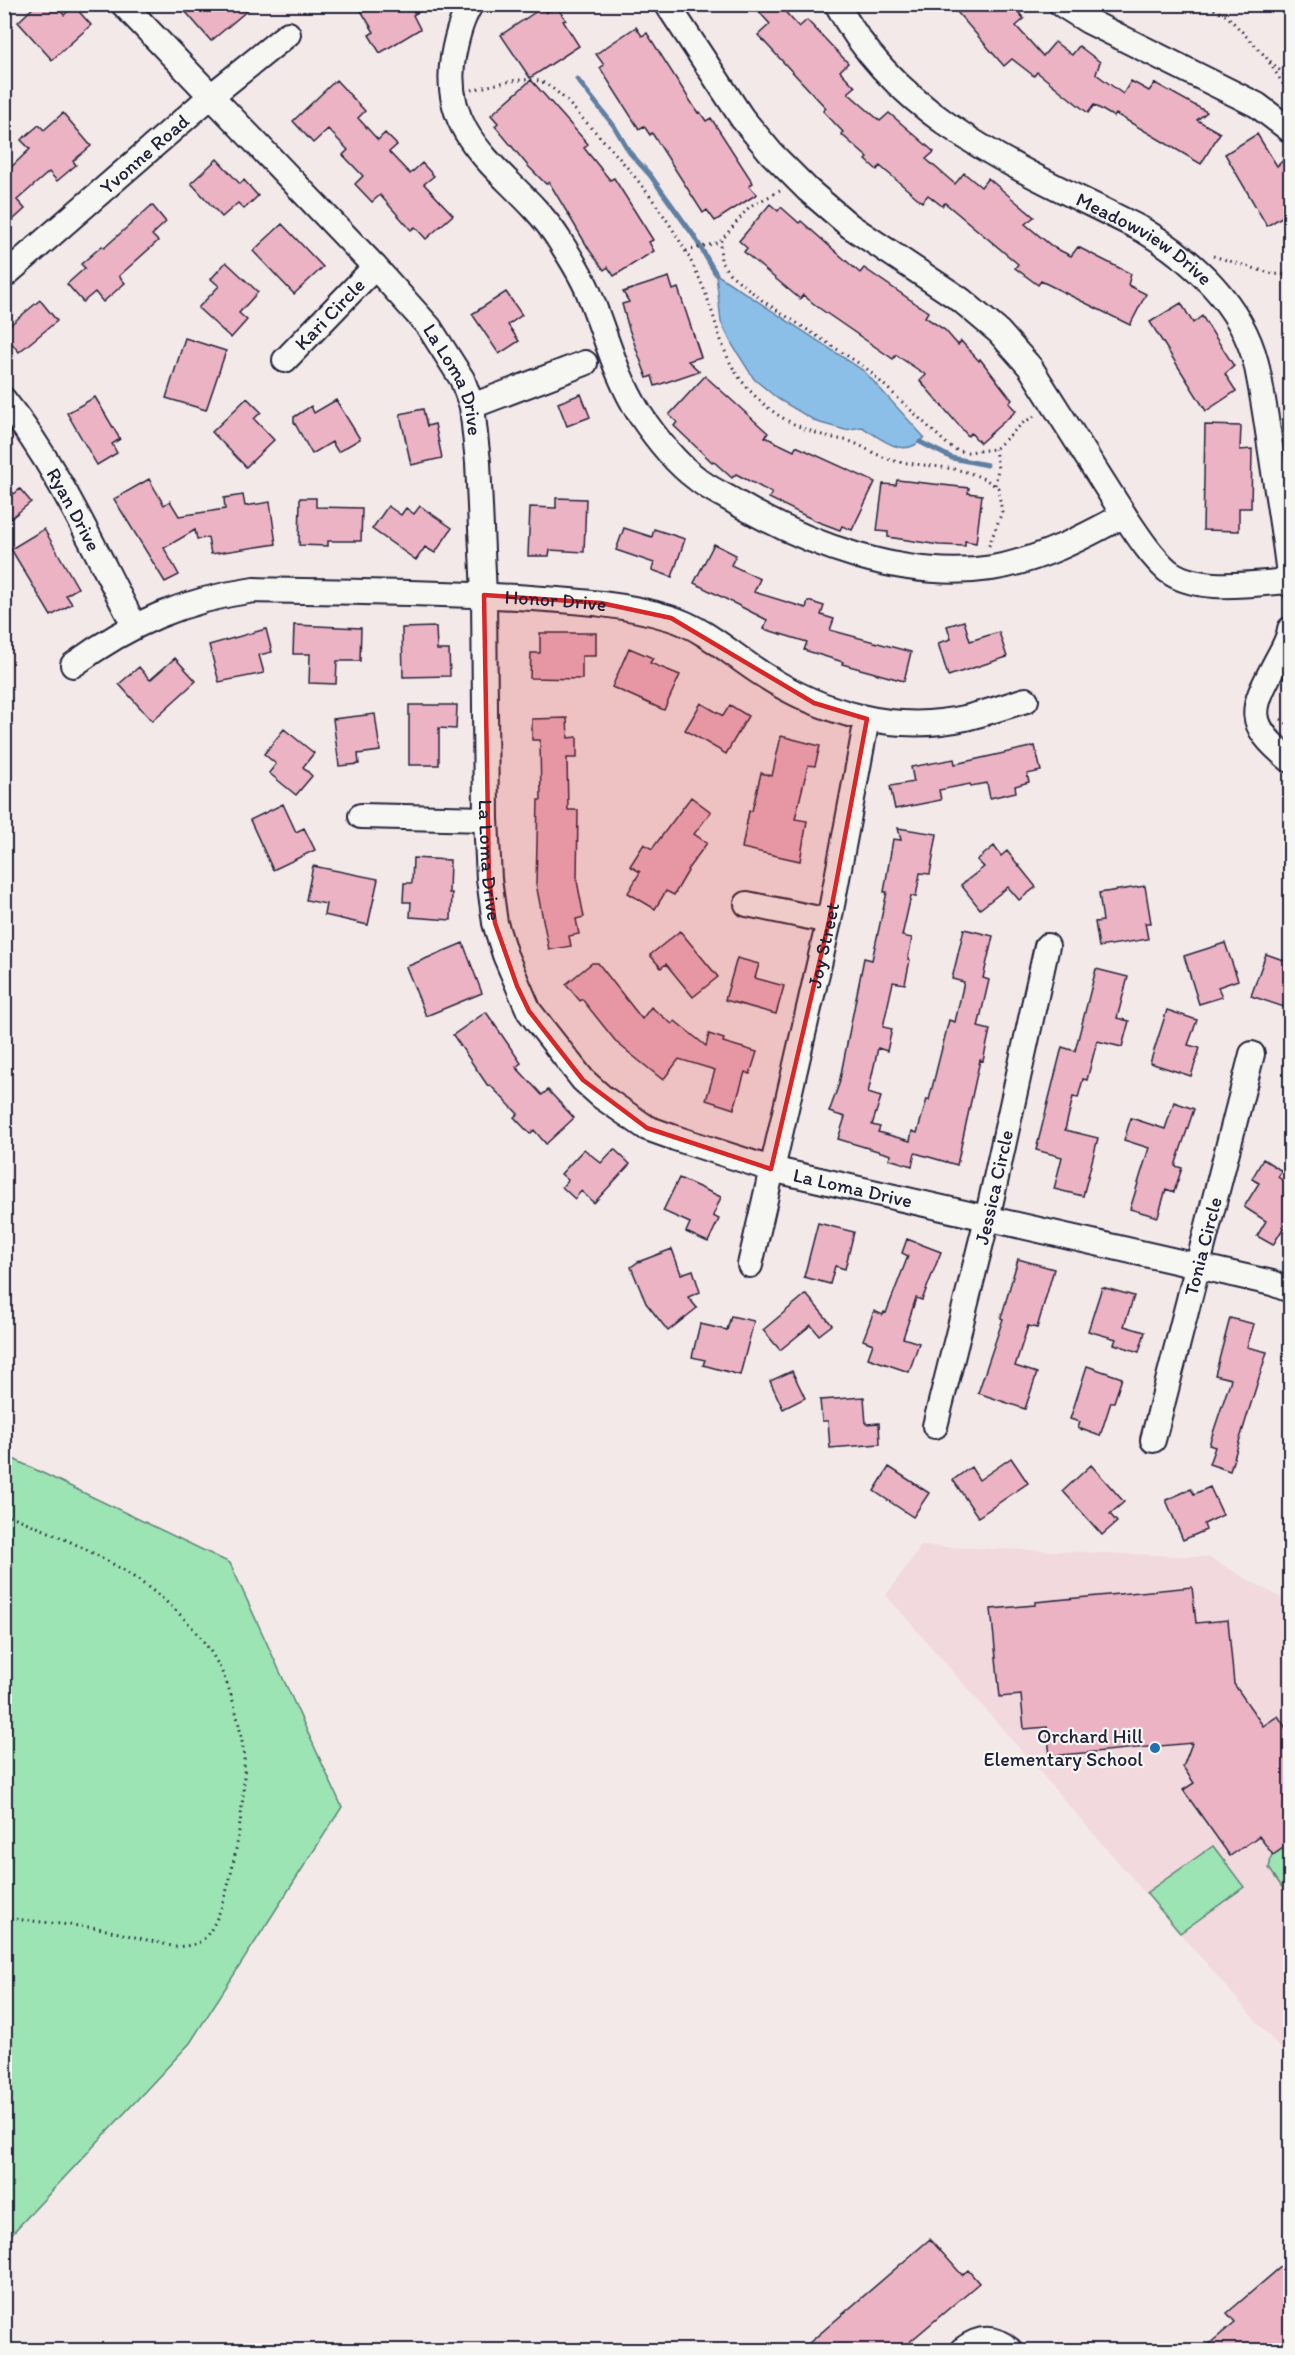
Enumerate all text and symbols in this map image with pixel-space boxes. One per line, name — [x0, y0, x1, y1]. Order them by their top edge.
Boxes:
street label: Yvonne Road — [95, 109, 194, 199]
street label: Meadowview Drive — [1072, 187, 1217, 290]
street label: Kari Circle — [289, 273, 370, 355]
street label: La Loma Drive — [418, 319, 487, 437]
street label: Ryan Drive — [41, 463, 106, 555]
street label: Honor Drive — [504, 584, 608, 616]
street label: La Loma Drive — [474, 799, 507, 922]
street label: Joy Street — [802, 901, 844, 990]
street label: Jessica Circle — [969, 1128, 1018, 1247]
street label: La Loma Drive — [791, 1162, 915, 1213]
street label: Tonia Circle — [1179, 1194, 1227, 1298]
place label: Orchard Hill Elementary School — [984, 1724, 1143, 1771]
marker: Orchard Hill Elementary School — [1148, 1741, 1162, 1755]

